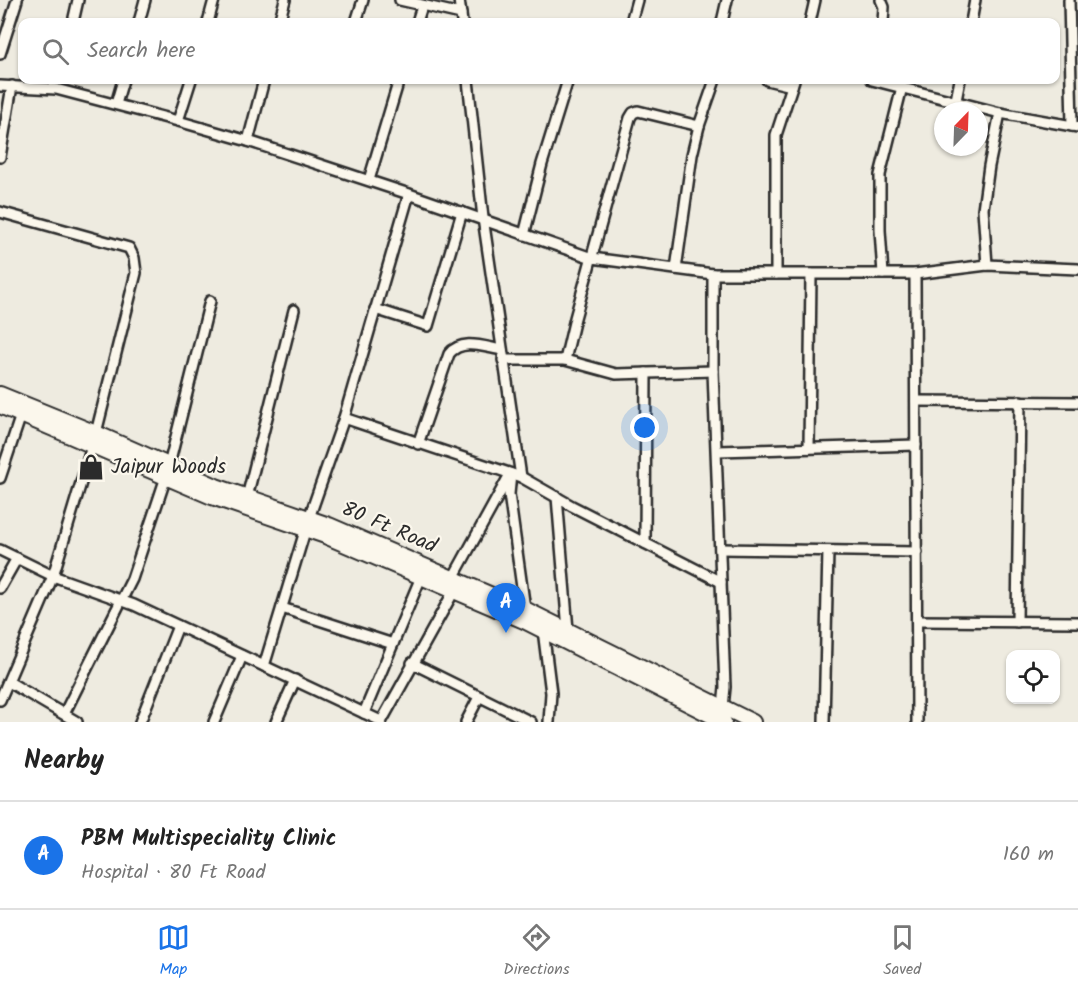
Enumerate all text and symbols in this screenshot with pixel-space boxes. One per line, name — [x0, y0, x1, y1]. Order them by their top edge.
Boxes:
search box — [18, 18, 1060, 84]
text: Search here — [87, 34, 195, 69]
icon: search — [39, 35, 72, 68]
north arrow — [934, 102, 988, 156]
your location — [630, 413, 659, 442]
place label: Jaipur Woods — [111, 451, 226, 484]
shop icon: Jaipur Woods — [76, 452, 106, 482]
street label: 80 Ft Road — [336, 493, 443, 563]
pin: A — [486, 584, 526, 633]
map controls — [1006, 650, 1060, 704]
button: locate — [1006, 650, 1060, 704]
text: Nearby — [24, 740, 104, 782]
text: PBM Multispeciality Clinic — [81, 822, 337, 857]
text: A — [37, 839, 50, 871]
text: 160 m — [1003, 839, 1054, 871]
text: Hospital · 80 Ft Road — [81, 857, 265, 889]
tab: Map — [157, 921, 190, 982]
tab: Directions — [503, 921, 570, 982]
tab: Saved — [883, 921, 921, 982]

